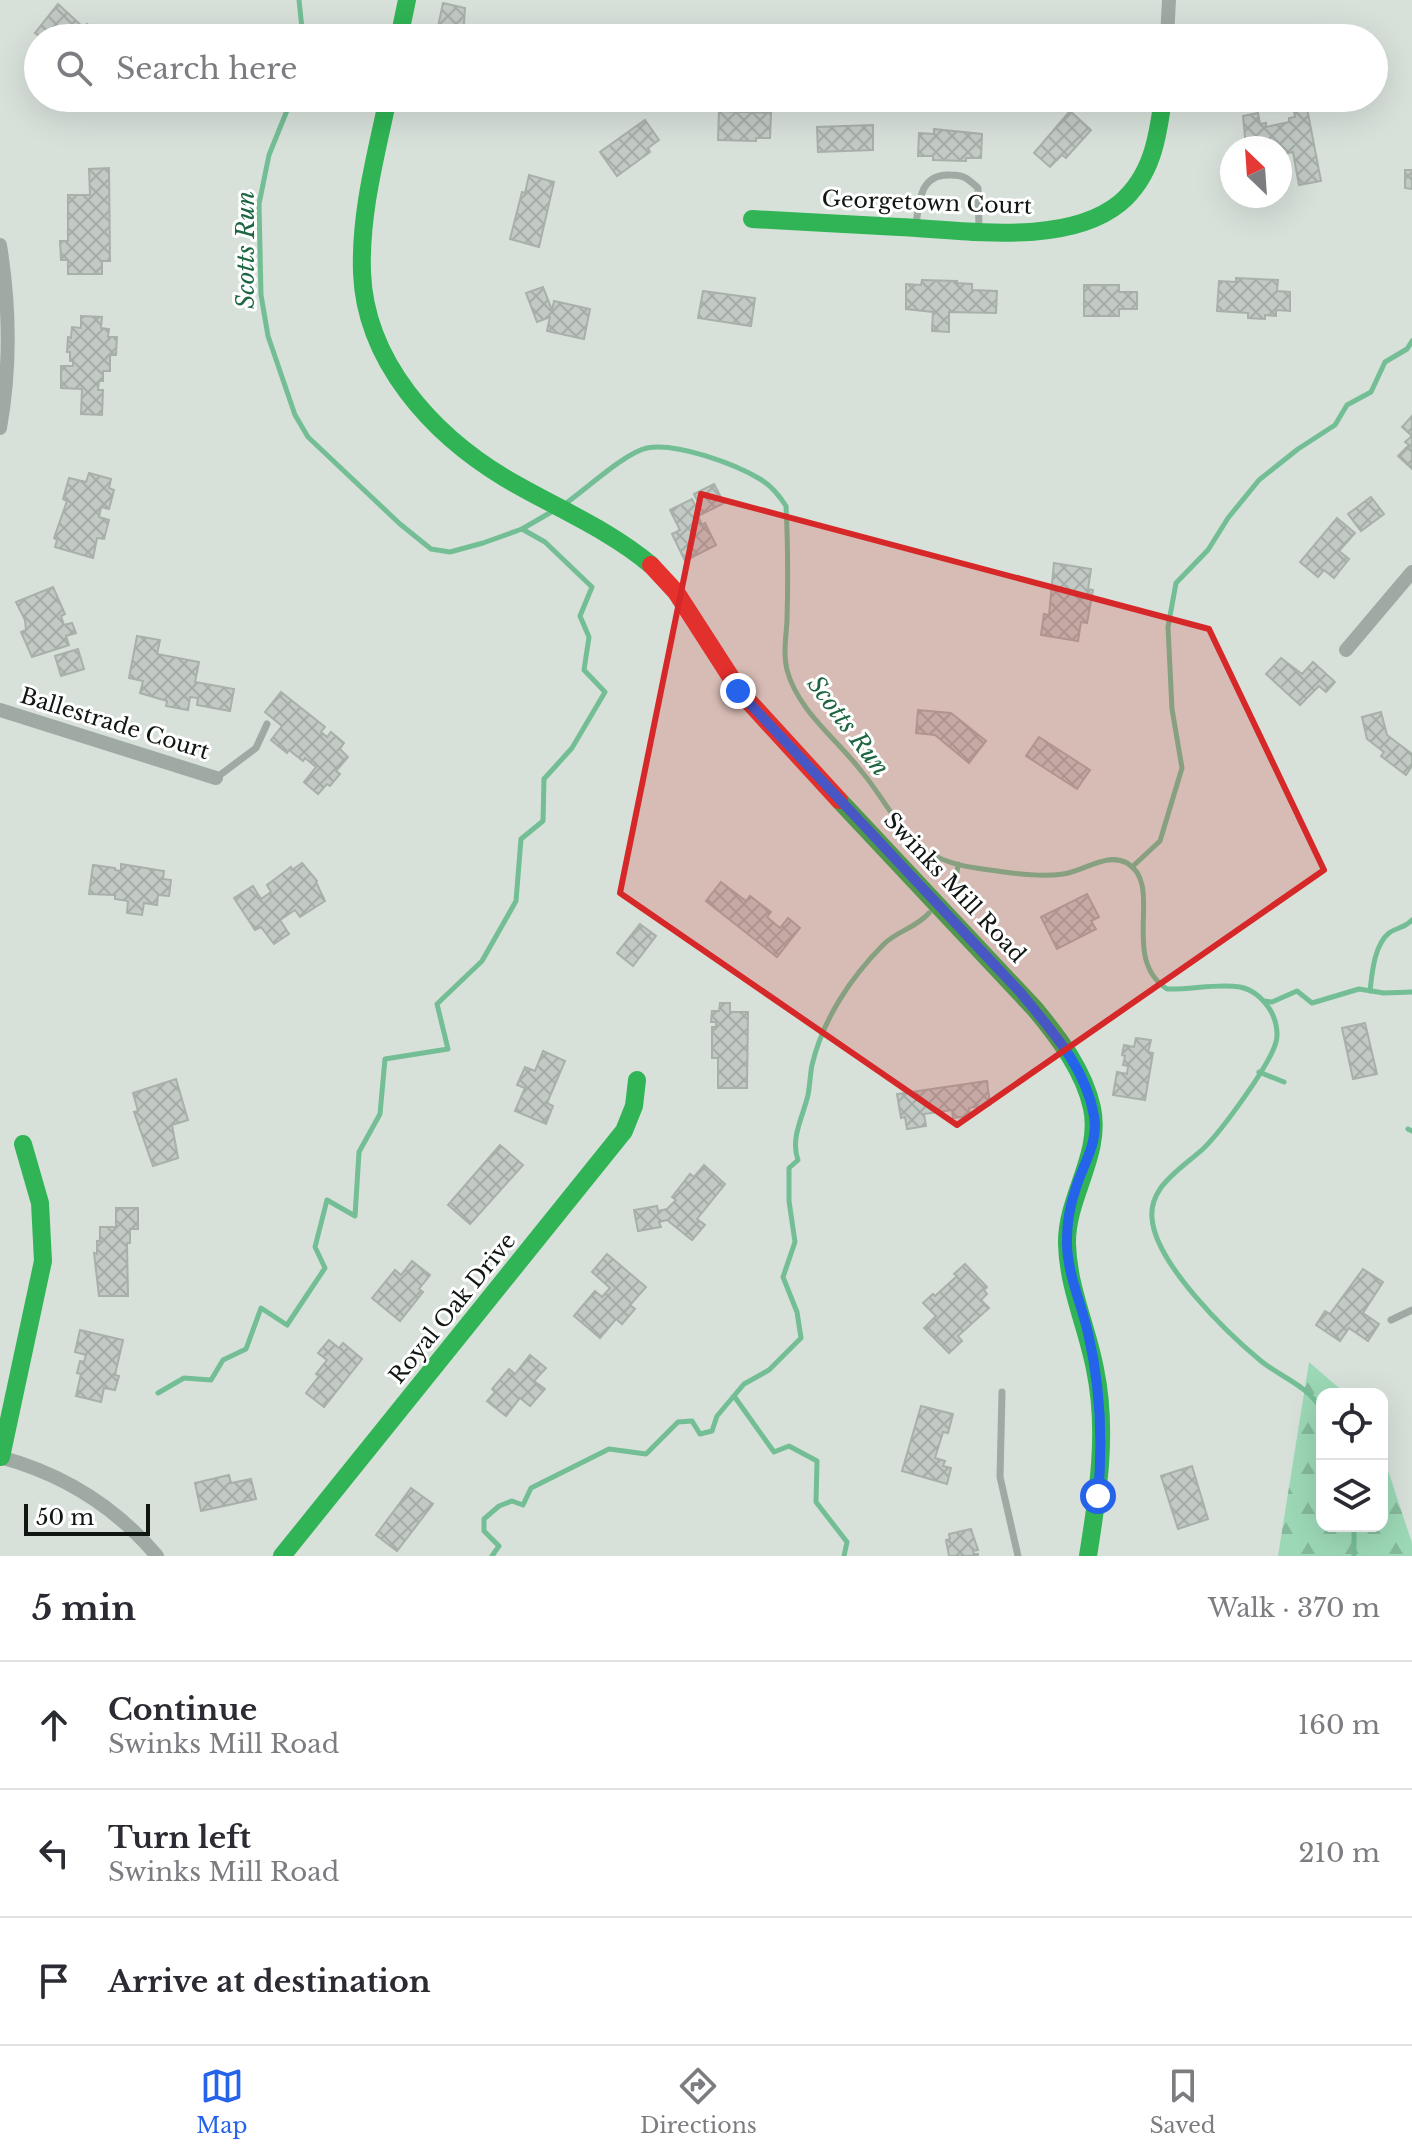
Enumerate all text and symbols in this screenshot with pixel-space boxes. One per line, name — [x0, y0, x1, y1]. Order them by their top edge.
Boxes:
search box — [24, 24, 1388, 112]
icon: search — [52, 46, 96, 90]
text: Search here — [116, 50, 297, 87]
north arrow — [1220, 136, 1292, 208]
street label: Georgetown Court — [821, 185, 1033, 220]
water label: Scotts Run — [231, 191, 260, 309]
water label: Scotts Run — [801, 670, 895, 781]
route end — [720, 673, 756, 709]
street label: Ballestrade Court — [17, 682, 213, 765]
street label: Swinks Mill Road — [878, 807, 1031, 968]
street label: Royal Oak Drive — [383, 1228, 521, 1389]
map controls — [1316, 1388, 1388, 1532]
button: locate — [1316, 1388, 1388, 1460]
button: layers — [1316, 1460, 1388, 1532]
route start — [1080, 1478, 1116, 1514]
scale bar — [24, 1500, 150, 1536]
text: 50 m — [36, 1504, 94, 1531]
text: 5 min — [32, 1587, 136, 1629]
text: Walk · 370 m — [1208, 1592, 1380, 1624]
text: Continue — [108, 1691, 257, 1728]
icon: ahead — [32, 1703, 76, 1747]
text: 160 m — [1298, 1709, 1380, 1741]
text: Swinks Mill Road — [108, 1728, 339, 1760]
text: Turn left — [108, 1819, 251, 1856]
icon: left — [32, 1831, 76, 1875]
text: 210 m — [1298, 1837, 1380, 1869]
text: Swinks Mill Road — [108, 1856, 339, 1888]
icon: arrive — [32, 1959, 76, 2003]
text: Arrive at destination — [108, 1963, 431, 2000]
tab: Map — [196, 2064, 247, 2139]
tab: Directions — [640, 2064, 757, 2139]
tab: Saved — [1149, 2064, 1216, 2139]

